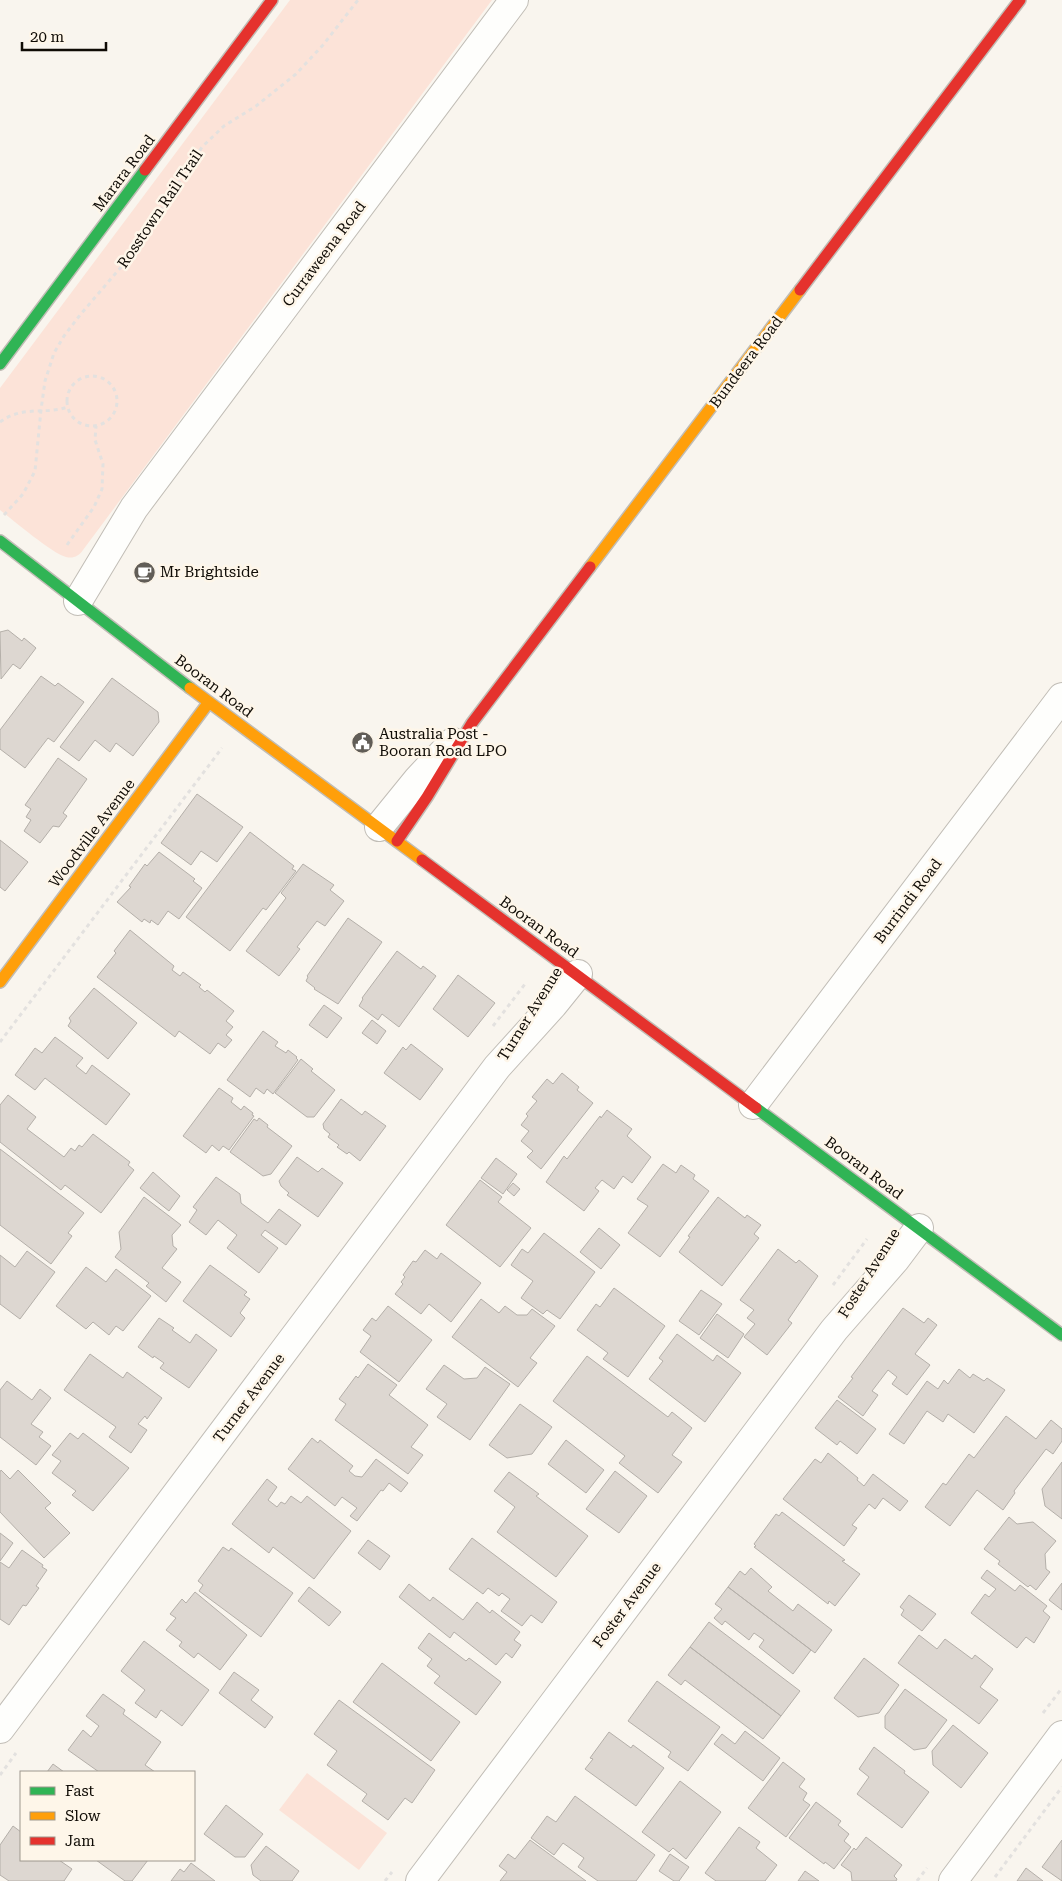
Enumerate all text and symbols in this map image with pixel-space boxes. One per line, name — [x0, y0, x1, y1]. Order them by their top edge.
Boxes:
scale bar — [22, 20, 106, 52]
text: 20 m — [30, 28, 65, 46]
street label: Marara Road — [89, 131, 159, 215]
street label: Rosstown Rail Trail — [114, 146, 206, 272]
street label: Curraweena Road — [279, 197, 370, 310]
street label: Bundeera Road — [706, 312, 786, 411]
cafe icon: Mr Brightside — [132, 560, 156, 584]
place label: Mr Brightside — [160, 563, 259, 581]
street label: Booran Road — [171, 651, 257, 721]
place label: Australia Post - Booran Road LPO — [379, 725, 507, 760]
public building icon: Australia Post - Booran Road LPO — [351, 731, 375, 755]
street label: Woodville Avenue — [45, 775, 139, 891]
street label: Burrindi Road — [870, 855, 946, 947]
street label: Booran Road — [496, 892, 582, 962]
street label: Turner Avenue — [494, 964, 566, 1064]
street label: Booran Road — [821, 1133, 907, 1203]
street label: Foster Avenue — [834, 1225, 904, 1321]
street label: Turner Avenue — [210, 1350, 288, 1446]
street label: Foster Avenue — [589, 1559, 665, 1651]
legend — [20, 1771, 195, 1861]
text: Fast — [65, 1782, 95, 1800]
text: Slow — [65, 1807, 101, 1825]
text: Jam — [65, 1832, 95, 1850]

